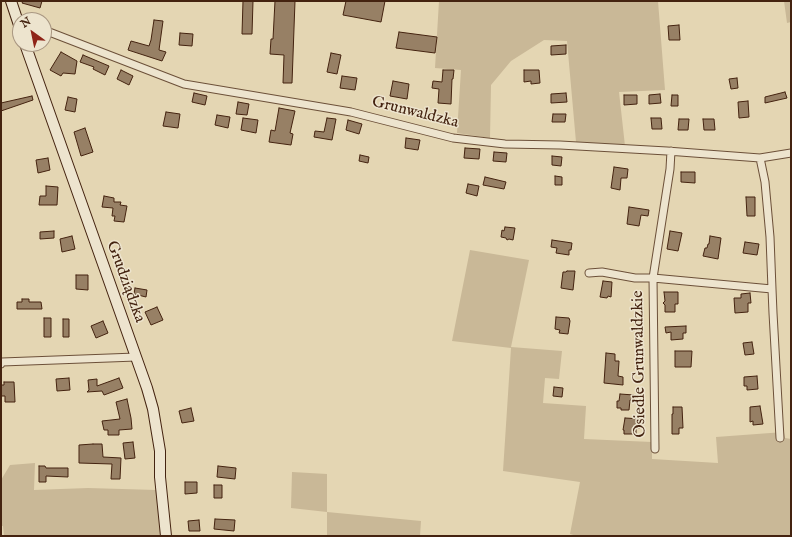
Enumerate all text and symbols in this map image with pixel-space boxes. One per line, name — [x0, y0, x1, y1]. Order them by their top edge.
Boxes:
north arrow — [12, 12, 52, 52]
text: N — [18, 14, 34, 31]
street label: Grunwaldzka — [370, 93, 460, 133]
street label: Grudziądzka — [101, 239, 149, 325]
street label: Osiedle Grunwaldzkie — [629, 290, 651, 438]

